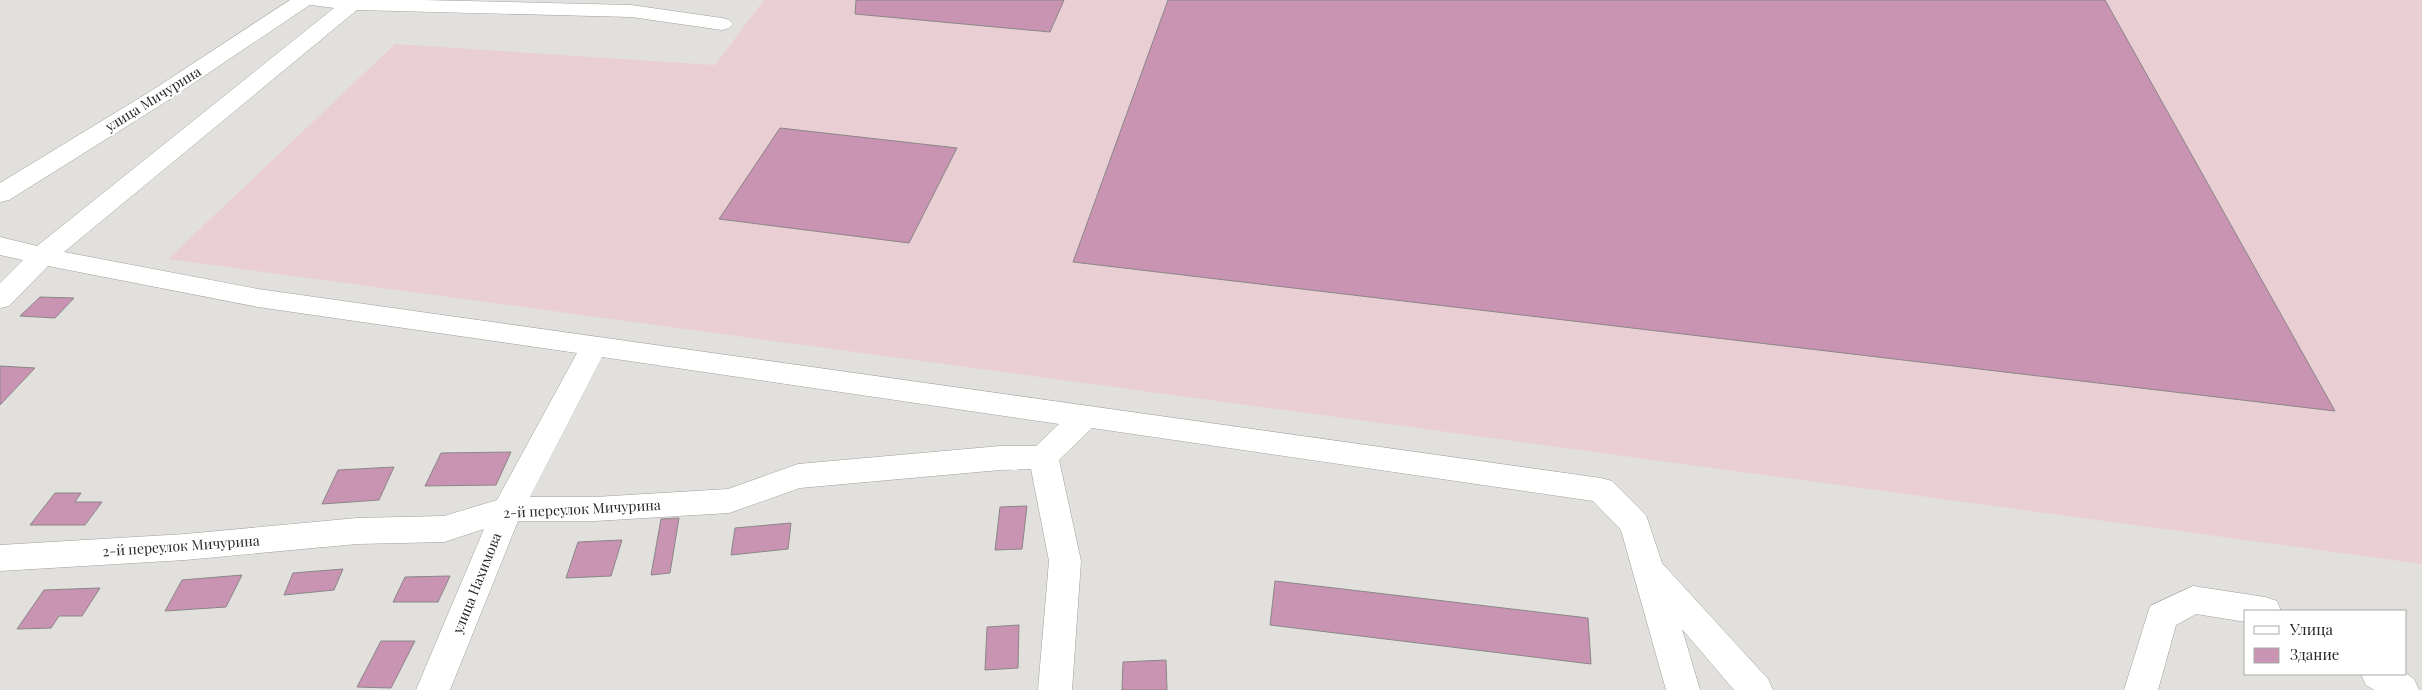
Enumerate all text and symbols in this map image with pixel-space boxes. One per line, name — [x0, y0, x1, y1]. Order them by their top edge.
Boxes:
street label: улица Мичурина — [100, 61, 204, 136]
street label: 2-й переулок Мичурина — [503, 495, 661, 522]
street label: улица Нахимова — [447, 530, 505, 637]
street label: 2-й переулок Мичурина — [102, 531, 260, 560]
legend — [2244, 610, 2407, 675]
text: Улица — [2289, 619, 2333, 639]
text: Здание — [2290, 644, 2339, 664]

